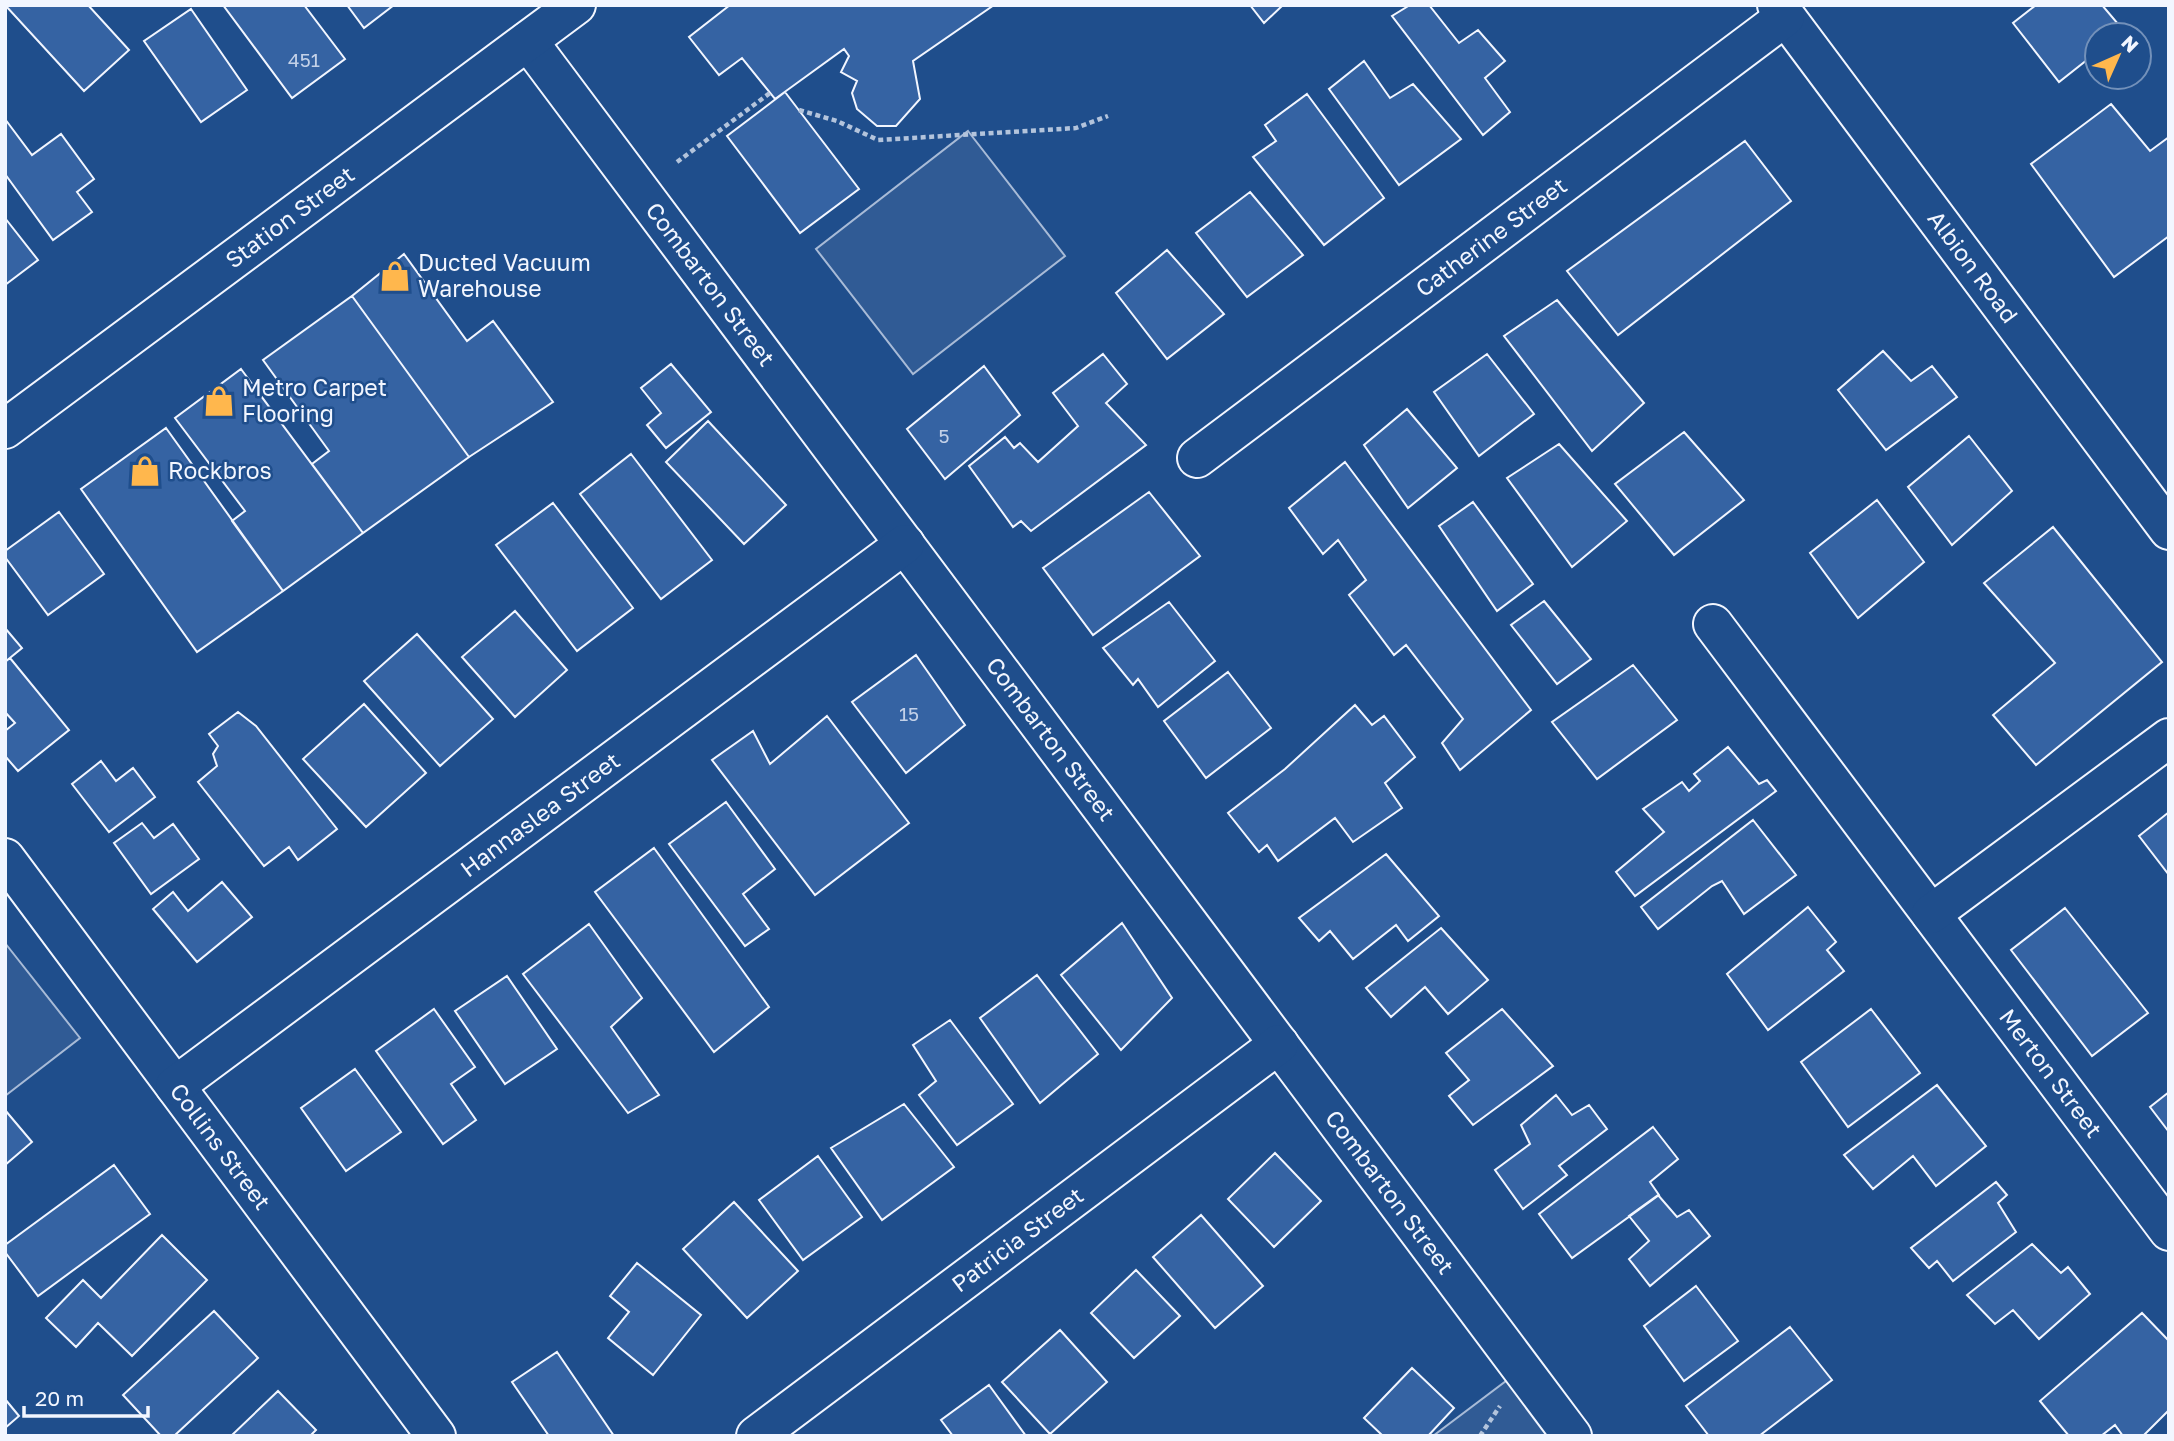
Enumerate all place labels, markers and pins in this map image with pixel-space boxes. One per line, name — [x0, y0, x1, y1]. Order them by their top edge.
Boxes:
place label: Ducted Vacuum Warehouse — [418, 248, 591, 302]
shop icon: Ducted Vacuum Warehouse — [378, 259, 412, 293]
place label: Metro Carpet Flooring — [242, 373, 387, 427]
shop icon: Metro Carpet Flooring — [202, 384, 236, 418]
shop icon: Rockbros — [128, 454, 162, 488]
place label: Rockbros — [168, 456, 272, 484]

